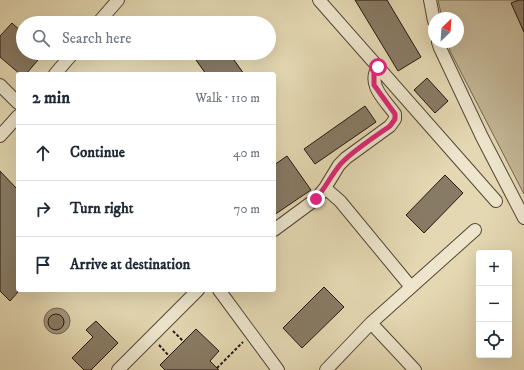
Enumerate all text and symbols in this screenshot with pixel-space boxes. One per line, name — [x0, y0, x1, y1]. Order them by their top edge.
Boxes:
north arrow — [428, 12, 464, 48]
search box — [16, 16, 276, 60]
icon: search — [30, 27, 52, 49]
text: Search here — [62, 29, 131, 48]
route start — [369, 58, 387, 76]
text: 2 min — [32, 87, 70, 109]
text: Walk · 110 m — [195, 90, 260, 106]
icon: ahead — [32, 142, 54, 164]
text: Continue — [70, 143, 125, 162]
text: 40 m — [233, 145, 260, 161]
route end — [307, 190, 325, 208]
icon: right — [32, 198, 54, 220]
text: Turn right — [70, 199, 133, 218]
text: 70 m — [234, 201, 260, 217]
map controls — [476, 250, 512, 358]
button: + — [476, 250, 512, 286]
icon: arrive — [32, 254, 54, 276]
text: Arrive at destination — [70, 255, 190, 274]
button: − — [476, 286, 512, 322]
button: locate — [476, 322, 512, 358]

